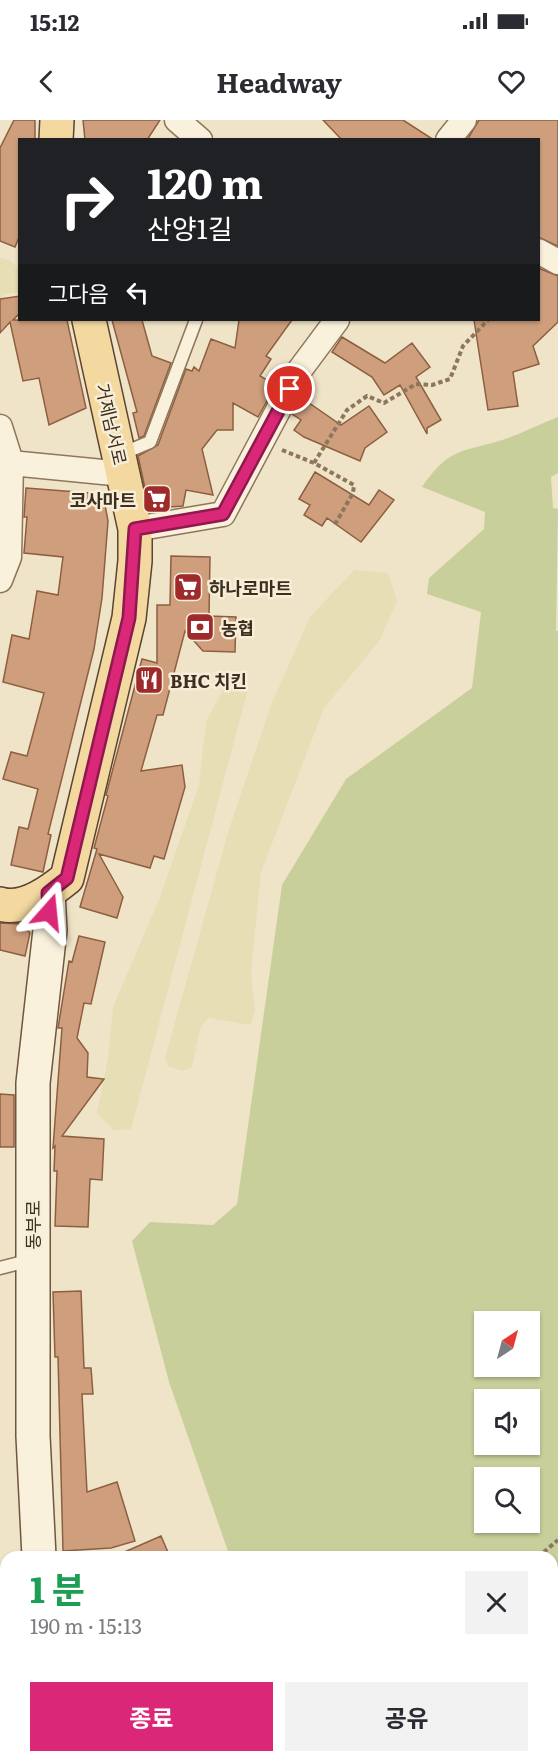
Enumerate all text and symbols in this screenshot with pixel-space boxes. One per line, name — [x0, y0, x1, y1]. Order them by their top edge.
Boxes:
text: 15:12 — [30, 5, 79, 38]
text: Headway — [216, 61, 342, 101]
icon: back — [30, 65, 63, 98]
icon: heart — [495, 65, 528, 98]
text: 120 m — [147, 150, 263, 212]
icon: right — [48, 162, 126, 240]
text: 산양1길 — [147, 207, 233, 247]
text: 그다음 — [48, 276, 109, 309]
icon: left — [121, 276, 154, 309]
pin — [264, 363, 315, 414]
icon: arrive — [273, 372, 306, 405]
street label: 거제남서로 — [90, 381, 134, 467]
supermarket icon: 코사마트 — [141, 483, 173, 515]
place label: 코사마트 — [70, 486, 136, 513]
supermarket icon: 하나로마트 — [172, 571, 204, 603]
place label: 하나로마트 — [209, 574, 292, 601]
bank icon: 농협 — [184, 611, 216, 643]
place label: 농협 — [221, 614, 254, 641]
restaurant icon: BHC 치킨 — [133, 664, 165, 696]
place label: BHC 치킨 — [170, 667, 247, 694]
position arrow — [17, 880, 81, 944]
street label: 동부로 — [19, 1200, 46, 1250]
north arrow — [474, 1311, 540, 1377]
map controls — [474, 1311, 540, 1533]
button: sound — [474, 1389, 540, 1455]
button: search — [474, 1467, 540, 1533]
text: 1 분 — [30, 1561, 85, 1614]
button: close — [465, 1571, 528, 1634]
text: 190 m · 15:13 — [30, 1610, 142, 1640]
button: 종료 — [30, 1682, 273, 1751]
button: 공유 — [285, 1682, 528, 1751]

